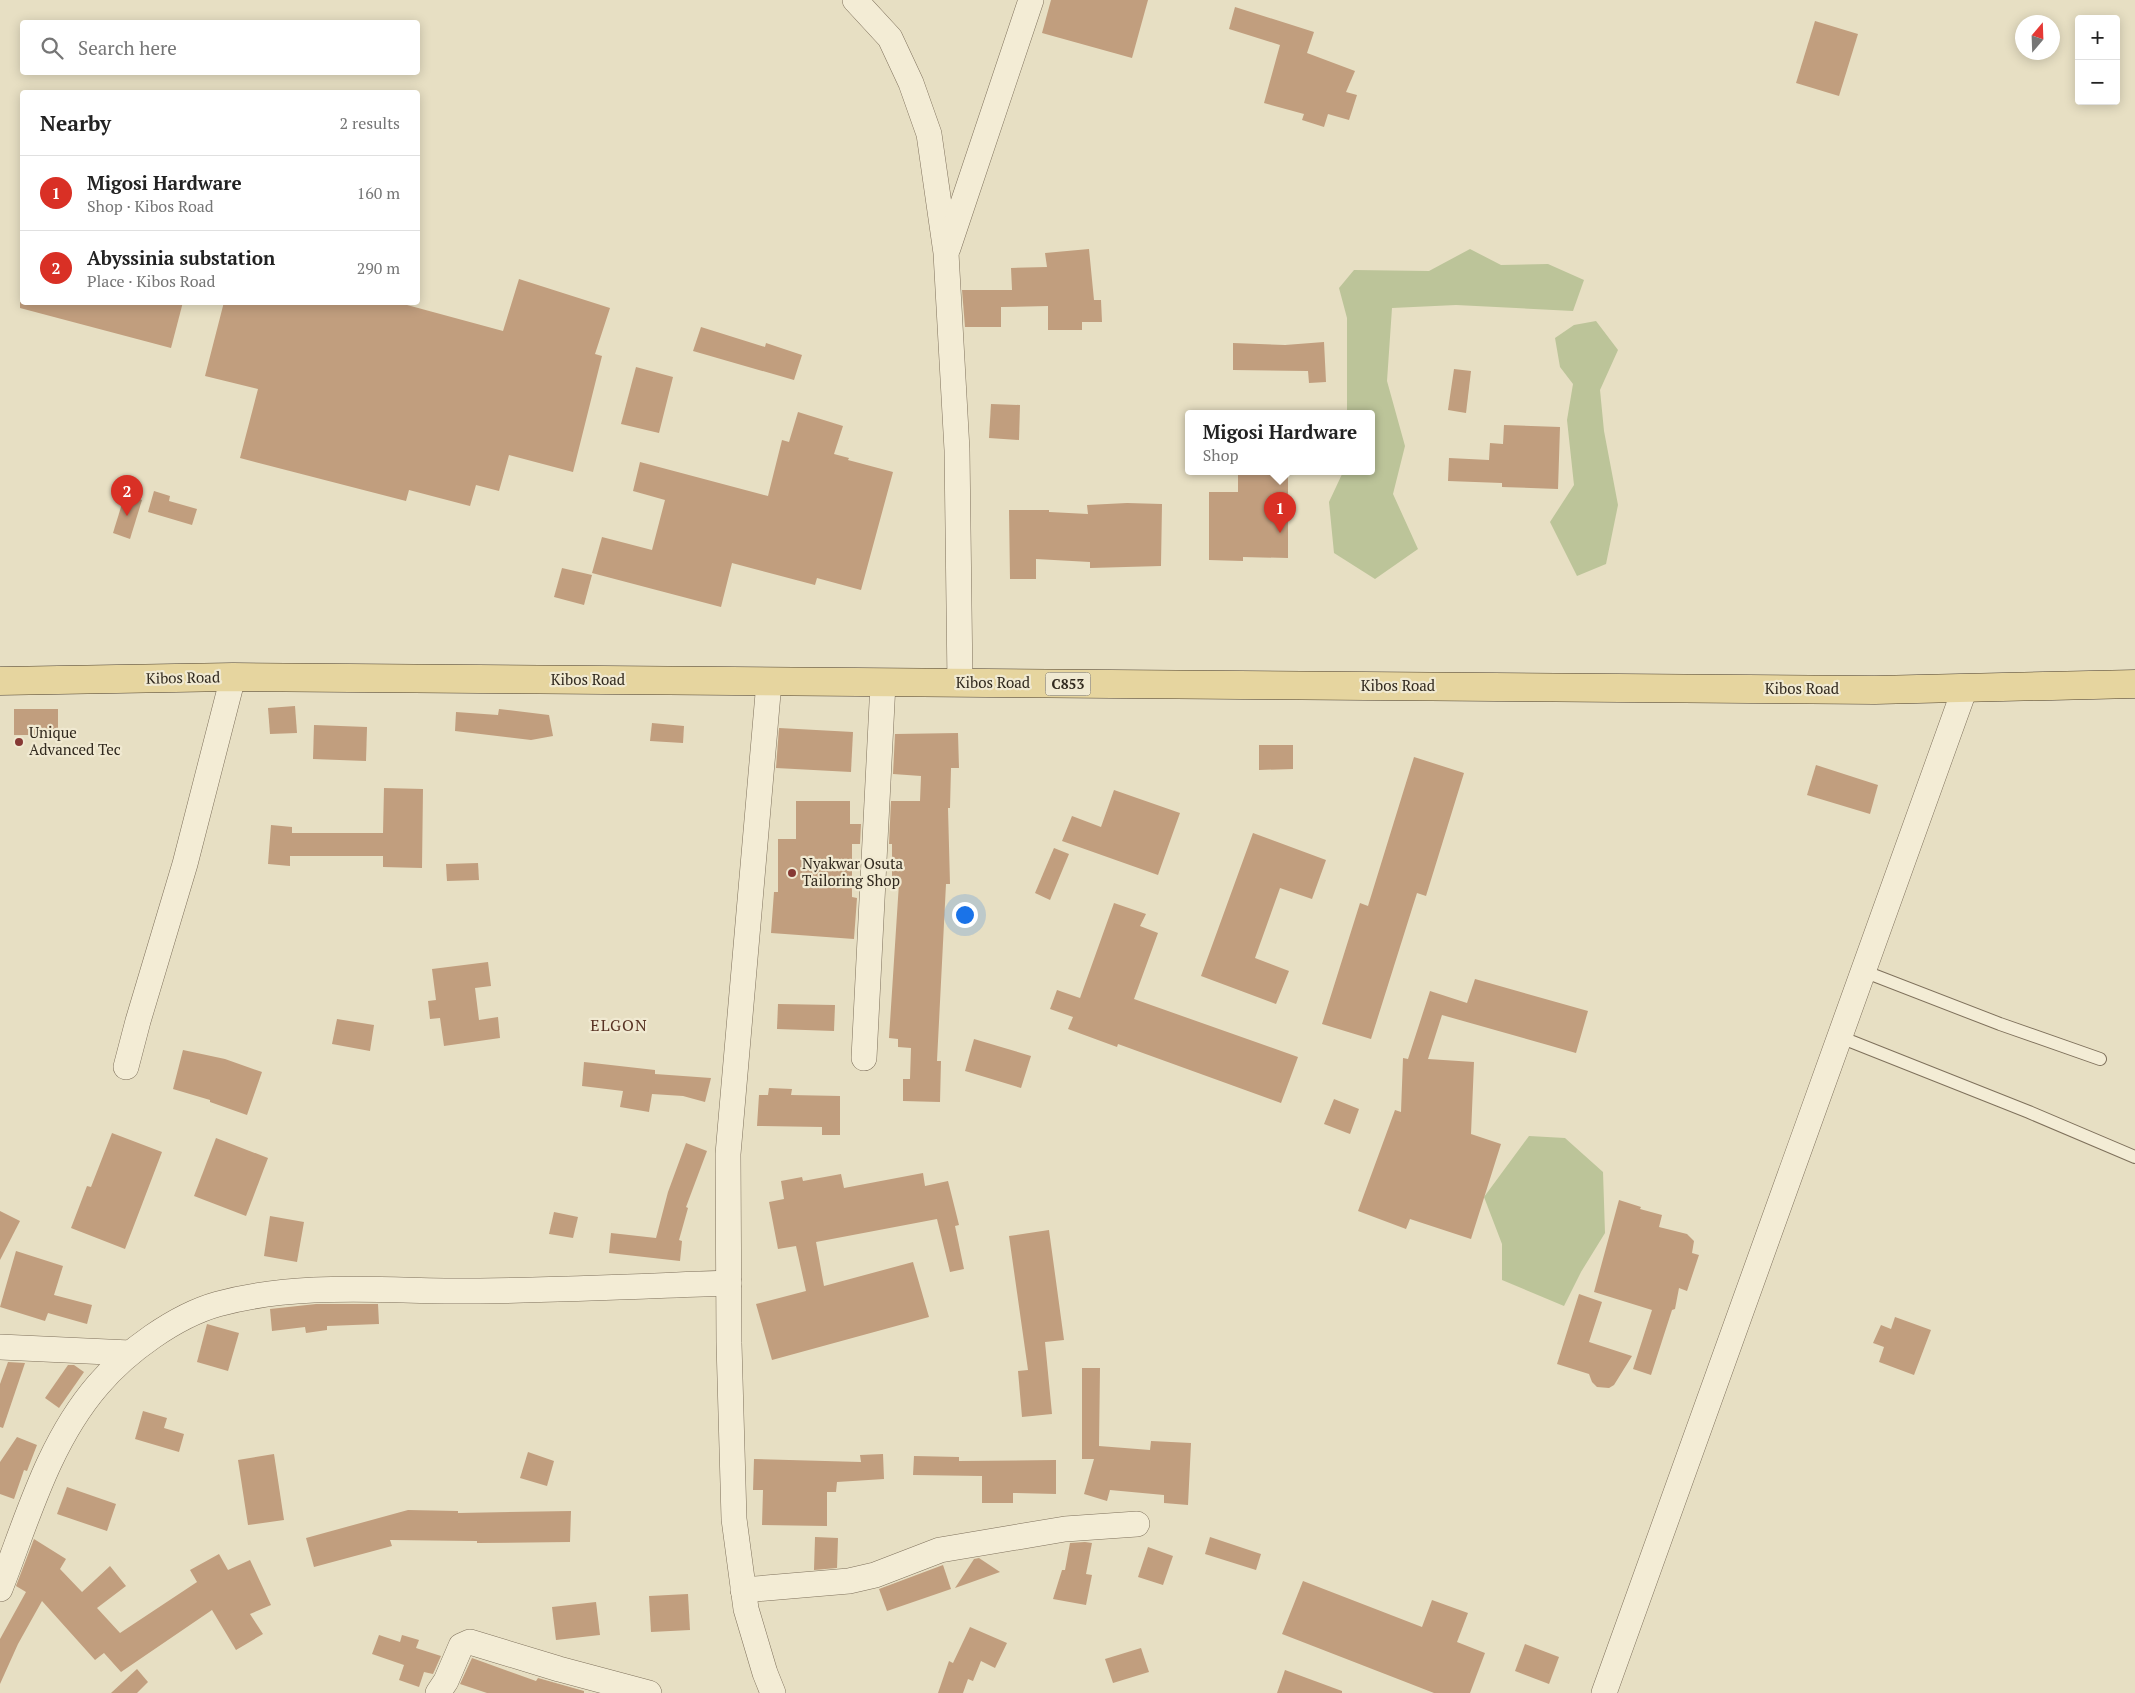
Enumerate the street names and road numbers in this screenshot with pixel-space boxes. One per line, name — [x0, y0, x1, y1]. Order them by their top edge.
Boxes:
street label: Kibos Road — [146, 666, 220, 688]
street label: Kibos Road — [551, 669, 625, 689]
street label: Kibos Road — [956, 672, 1030, 692]
road number: C853 — [1046, 672, 1090, 696]
street label: Kibos Road — [1361, 675, 1435, 695]
street label: Kibos Road — [1765, 678, 1839, 698]

